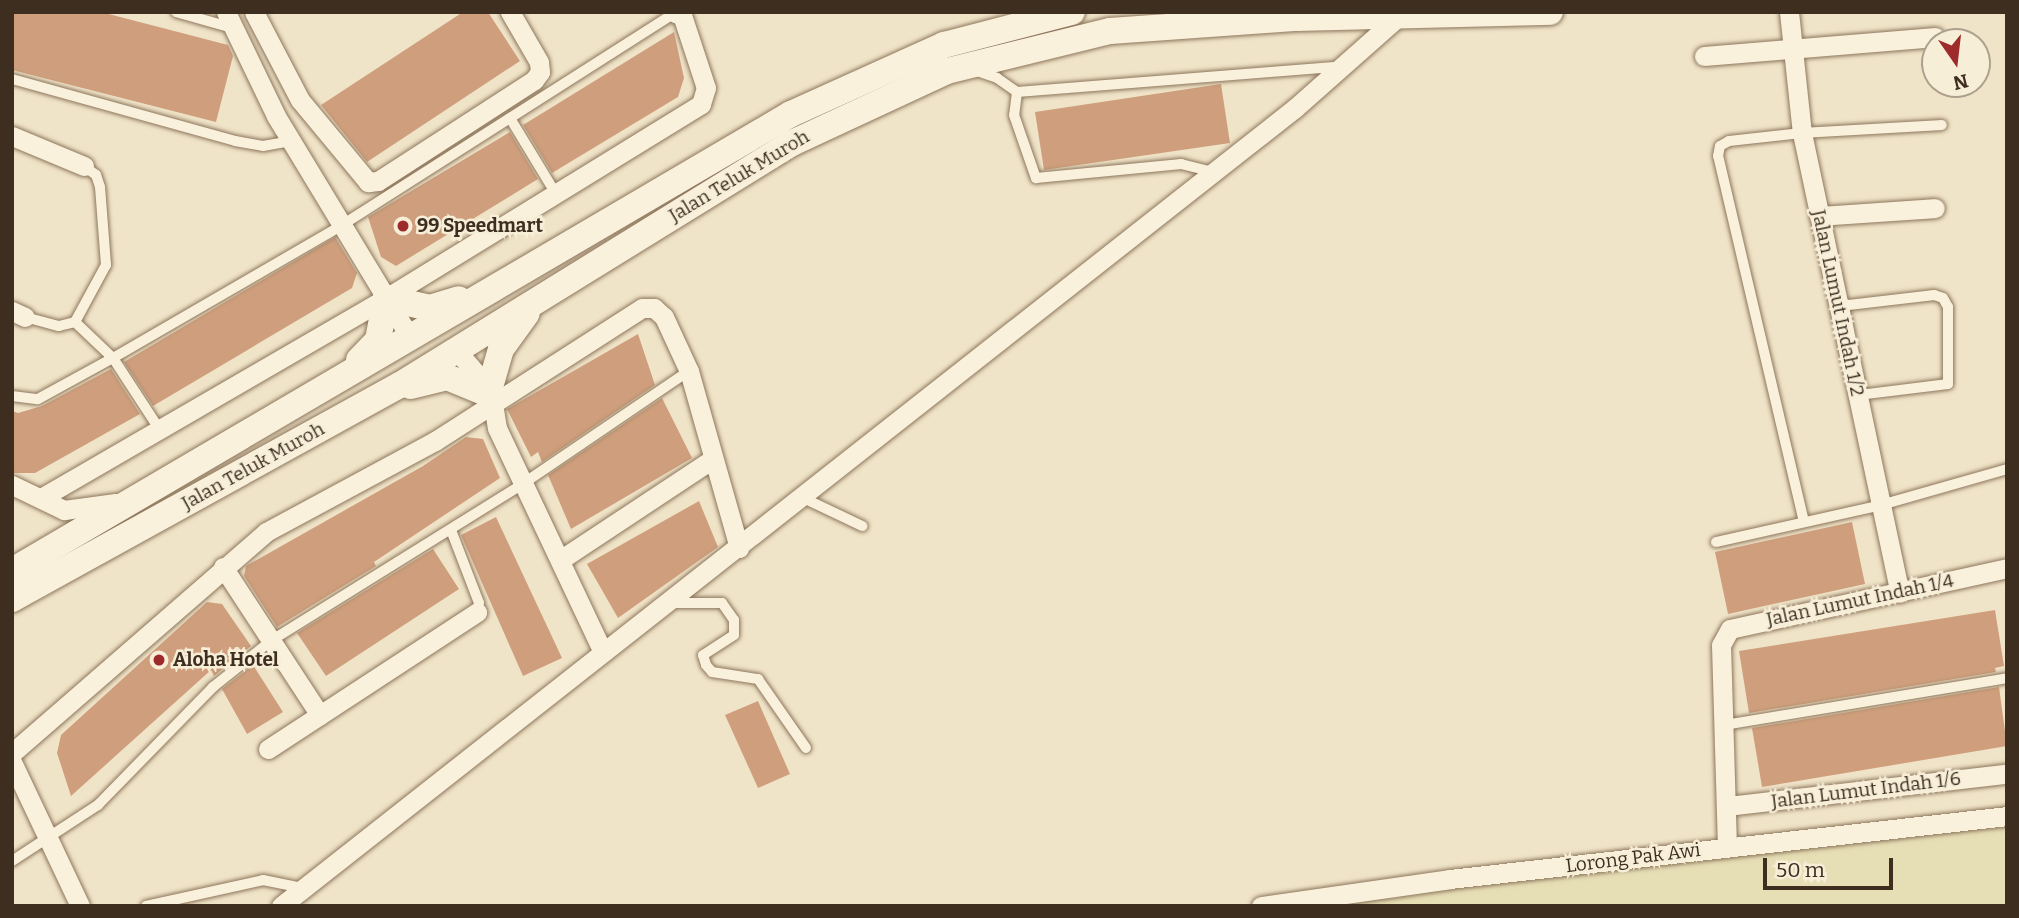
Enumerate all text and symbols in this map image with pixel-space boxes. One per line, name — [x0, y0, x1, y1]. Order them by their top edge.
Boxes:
north arrow — [1921, 28, 1991, 98]
text: N — [1951, 69, 1971, 95]
street label: Jalan Teluk Muroh — [665, 125, 813, 227]
street label: Jalan Lumut Indah 1/2 — [1807, 208, 1869, 398]
place label: 99 Speedmart — [417, 215, 543, 237]
marker: 99 Speedmart — [395, 218, 411, 234]
street label: Jalan Teluk Muroh — [178, 417, 328, 515]
street label: Jalan Lumut Indah 1/4 — [1764, 569, 1956, 631]
place label: Aloha Hotel — [173, 649, 279, 671]
marker: Aloha Hotel — [151, 652, 167, 668]
street label: Jalan Lumut Indah 1/6 — [1770, 767, 1962, 813]
street label: Lorong Pak Awi — [1564, 838, 1702, 878]
scale bar — [1767, 844, 1896, 888]
text: 50 m — [1776, 857, 1825, 883]

